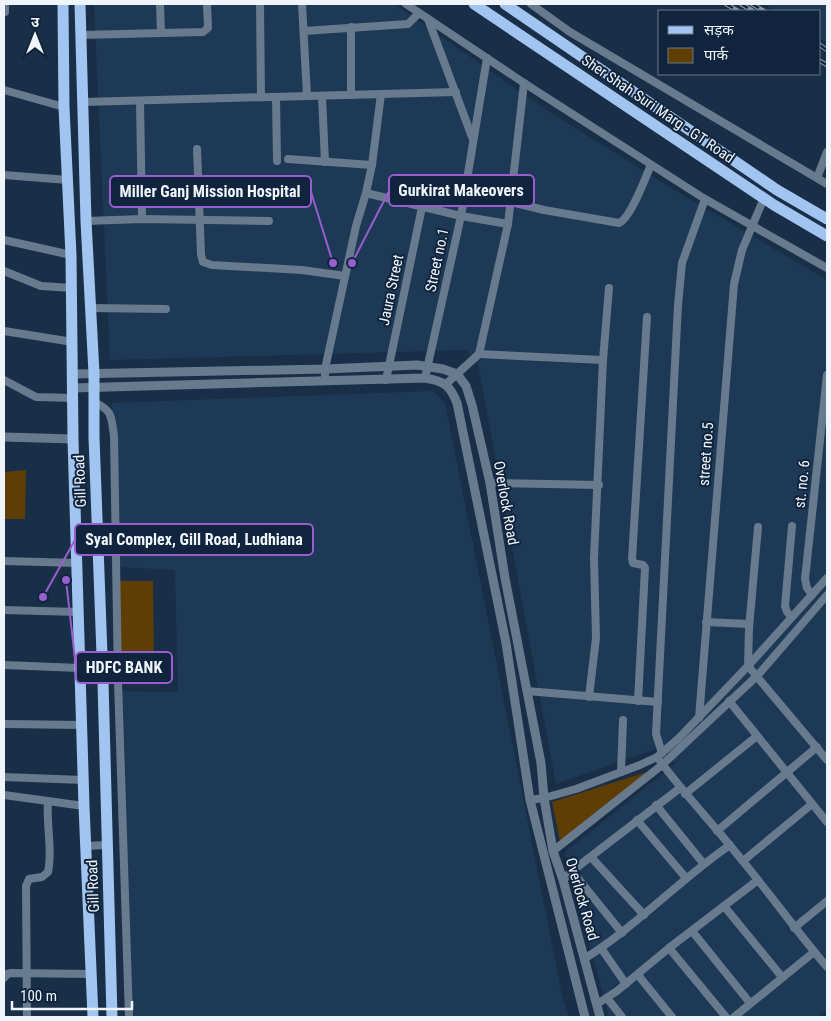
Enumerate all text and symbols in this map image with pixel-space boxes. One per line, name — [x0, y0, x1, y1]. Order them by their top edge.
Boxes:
north arrow — [10, 10, 60, 60]
legend — [658, 10, 821, 75]
text: उ — [31, 14, 40, 30]
text: सड़क — [704, 21, 734, 39]
text: पार्क — [704, 46, 728, 64]
street label: Sher Shah Suri Marg - GT Road — [578, 51, 738, 167]
callout: Gurkirat Makeovers — [389, 175, 534, 206]
callout: Miller Ganj Mission Hospital — [110, 176, 311, 207]
text: Gurkirat Makeovers — [398, 181, 524, 200]
text: Miller Ganj Mission Hospital — [120, 182, 300, 201]
street label: Street no.1 — [421, 226, 453, 294]
street label: Jaura Street — [375, 253, 407, 327]
street label: street no.5 — [695, 422, 717, 486]
street label: Gill Road — [70, 454, 90, 508]
street label: Overlock Road — [490, 459, 522, 547]
street label: st. no. 6 — [791, 459, 813, 509]
callout: Syal Complex, Gill Road, Ludhiana — [75, 524, 313, 555]
text: Syal Complex, Gill Road, Ludhiana — [85, 530, 303, 549]
callout: HDFC BANK — [76, 652, 172, 683]
text: HDFC BANK — [86, 658, 162, 677]
street label: Overlock Road — [562, 856, 602, 942]
street label: Gill Road — [83, 859, 103, 913]
scale bar — [12, 978, 132, 1010]
text: 100 m — [20, 987, 57, 1005]

